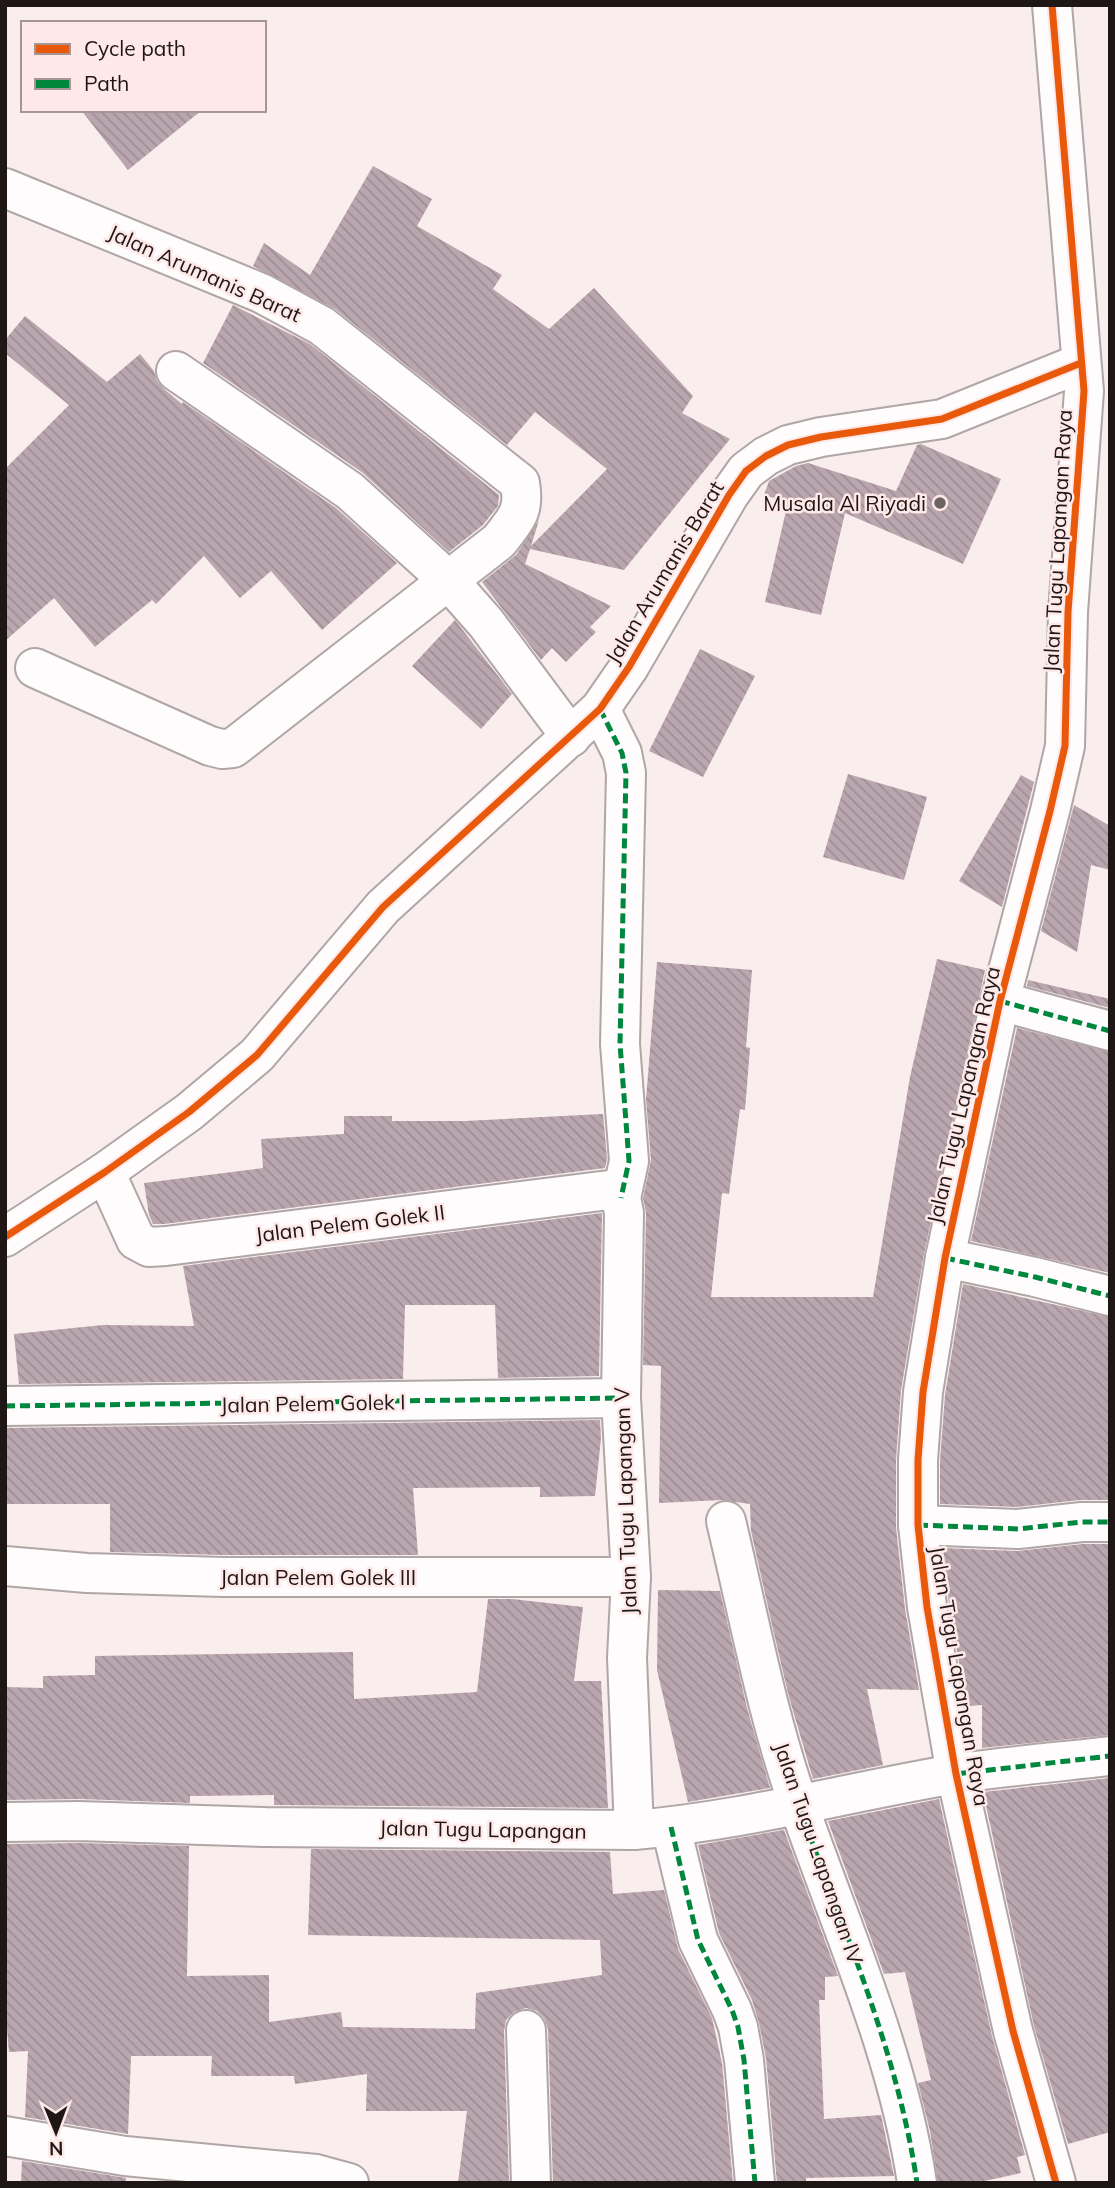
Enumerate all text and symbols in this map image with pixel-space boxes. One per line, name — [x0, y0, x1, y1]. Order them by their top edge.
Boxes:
legend — [21, 21, 266, 112]
text: Cycle path — [84, 35, 186, 61]
text: Path — [84, 70, 129, 96]
street label: Jalan Arumanis Barat — [104, 219, 306, 327]
street label: Jalan Tugu Lapangan Raya — [1037, 409, 1077, 673]
street label: Jalan Arumanis Barat — [599, 476, 729, 668]
place label: Musala Al Riyadi — [763, 490, 926, 516]
marker: Musala Al Riyadi — [932, 495, 948, 511]
street label: Jalan Tugu Lapangan Raya — [921, 964, 1005, 1226]
street label: Jalan Pelem Golek II — [254, 1198, 446, 1248]
street label: Jalan Tugu Lapangan V — [608, 1386, 642, 1615]
street label: Jalan Pelem Golek I — [220, 1388, 406, 1418]
street label: Jalan Tugu Lapangan Raya — [924, 1544, 996, 1808]
street label: Jalan Pelem Golek III — [220, 1564, 416, 1590]
street label: Jalan Tugu Lapangan IV — [769, 1739, 869, 1968]
street label: Jalan Tugu Lapangan — [379, 1814, 587, 1844]
north arrow — [21, 2097, 91, 2167]
text: N — [49, 2137, 64, 2161]

